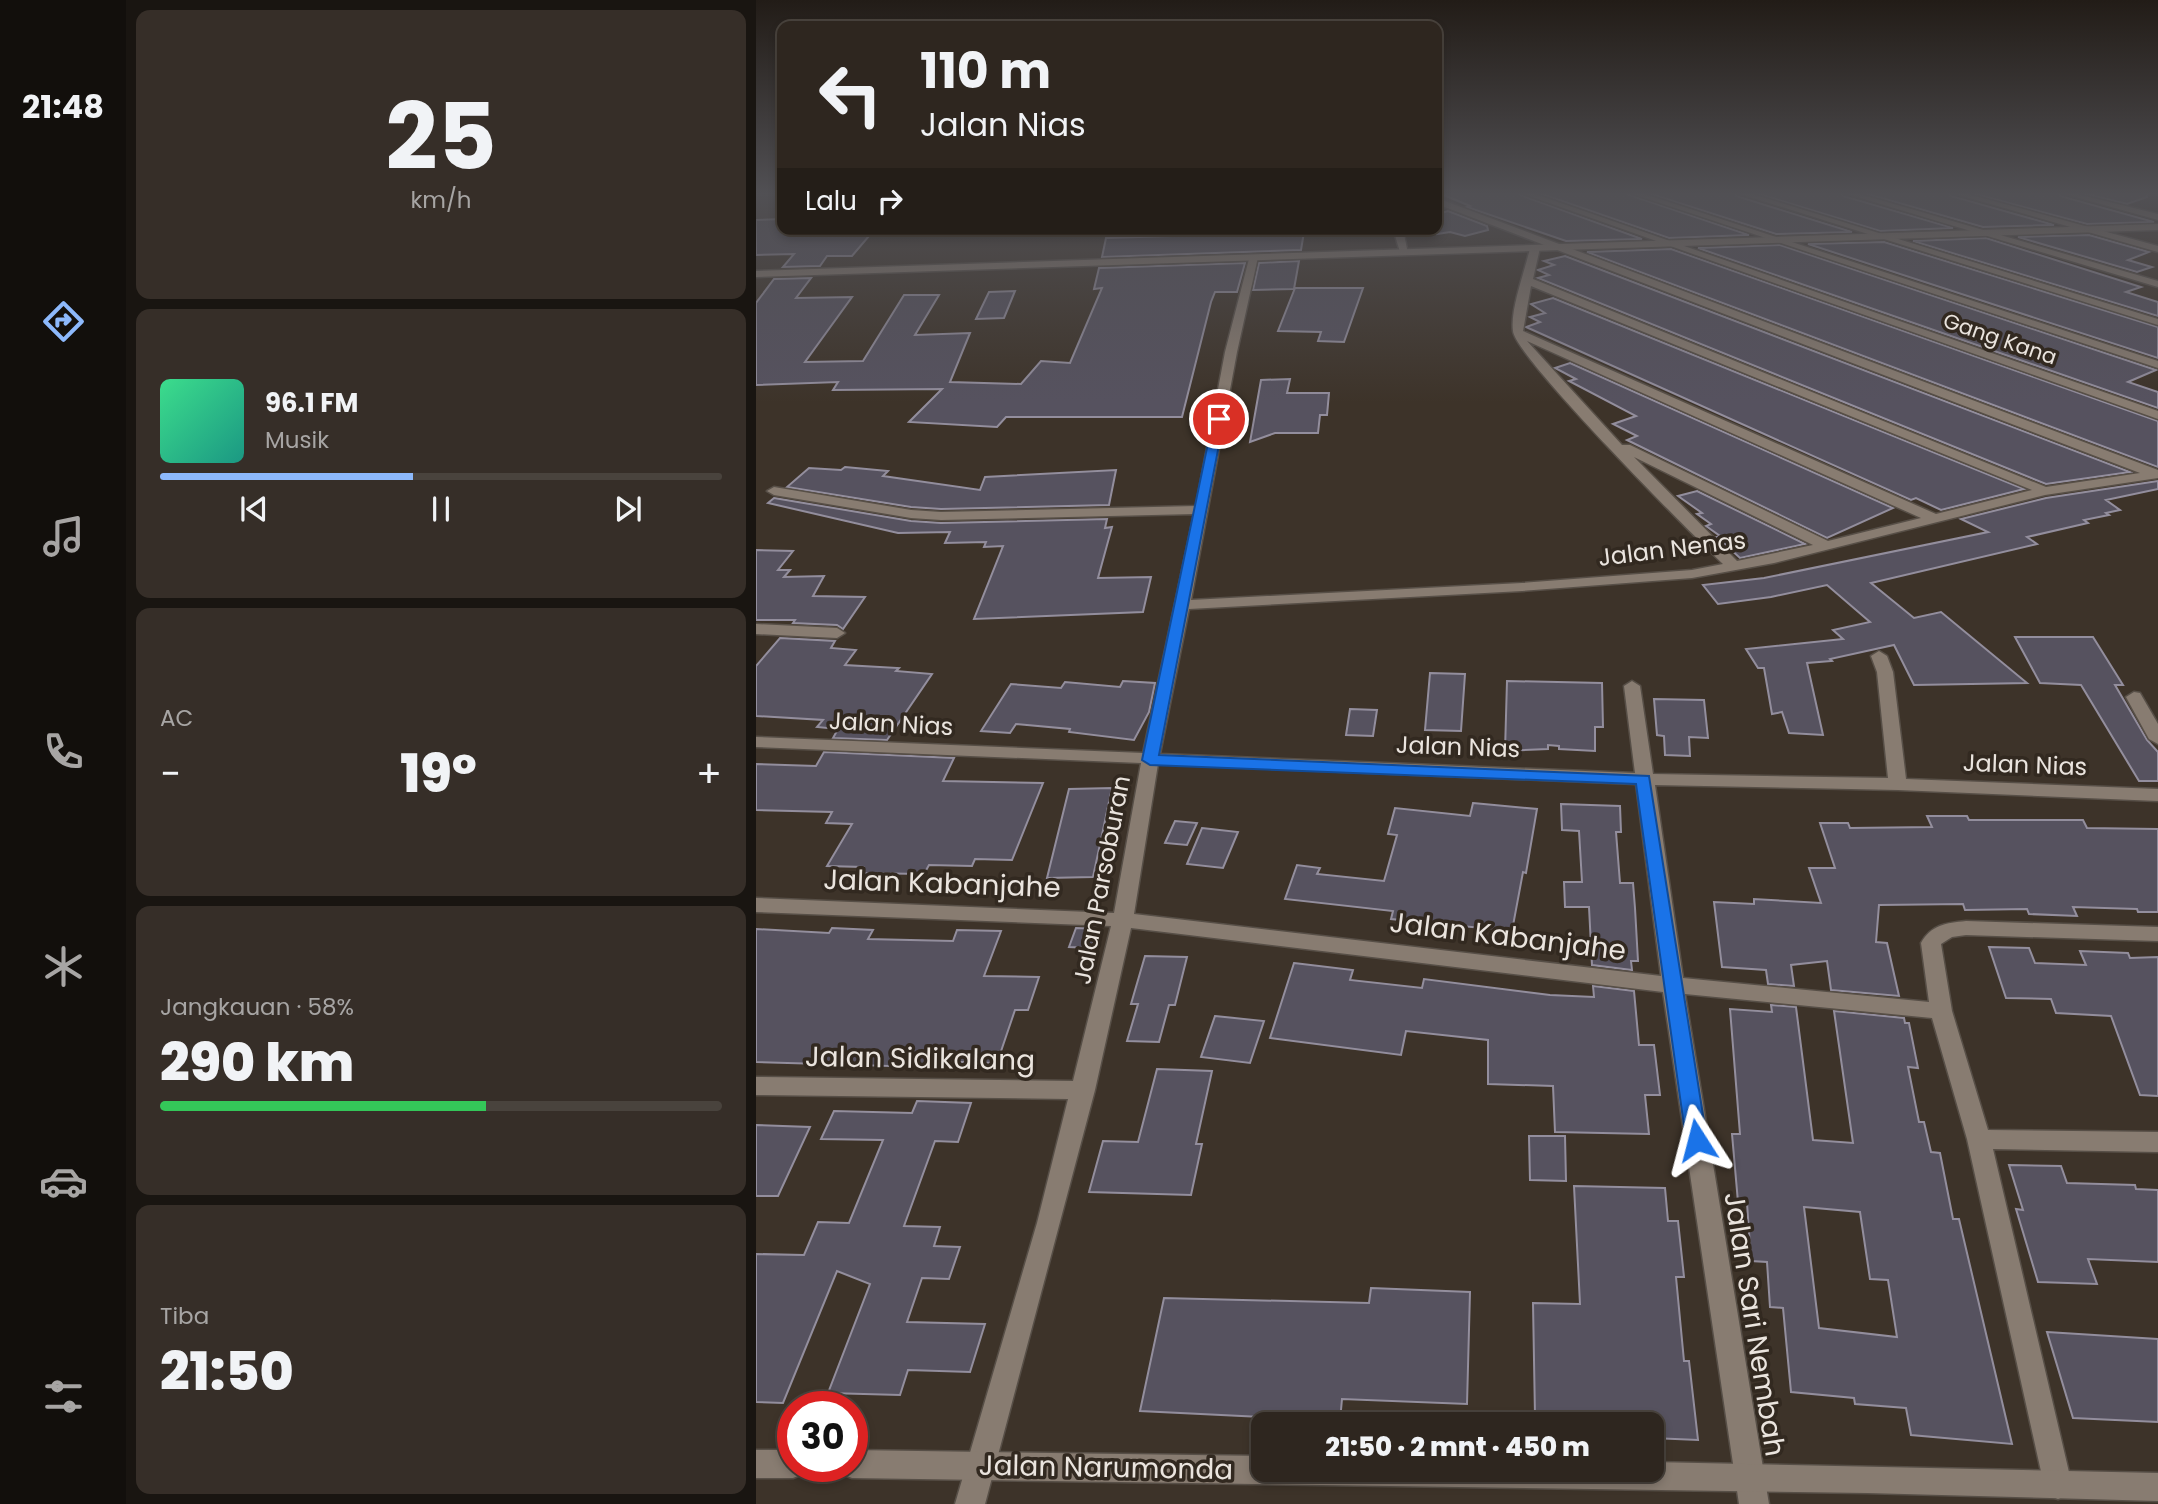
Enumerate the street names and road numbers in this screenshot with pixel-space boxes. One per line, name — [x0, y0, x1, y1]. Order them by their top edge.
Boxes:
street label: Gang Kana — [1940, 306, 2061, 371]
street label: Jalan Nenas — [1596, 523, 1748, 574]
street label: Jalan Nias — [828, 704, 954, 743]
street label: Jalan Nias — [1395, 728, 1521, 765]
street label: Jalan Nias — [1962, 746, 2088, 783]
street label: Jalan Parsoburan — [1065, 773, 1138, 987]
street label: Jalan Kabanjahe — [823, 860, 1061, 907]
street label: Jalan Kabanjahe — [1388, 903, 1628, 970]
street label: Jalan Sidikalang — [805, 1037, 1035, 1080]
street label: Jalan Sari Nembah — [1714, 1189, 1795, 1459]
street label: Jalan Narumonda — [978, 1446, 1234, 1489]

